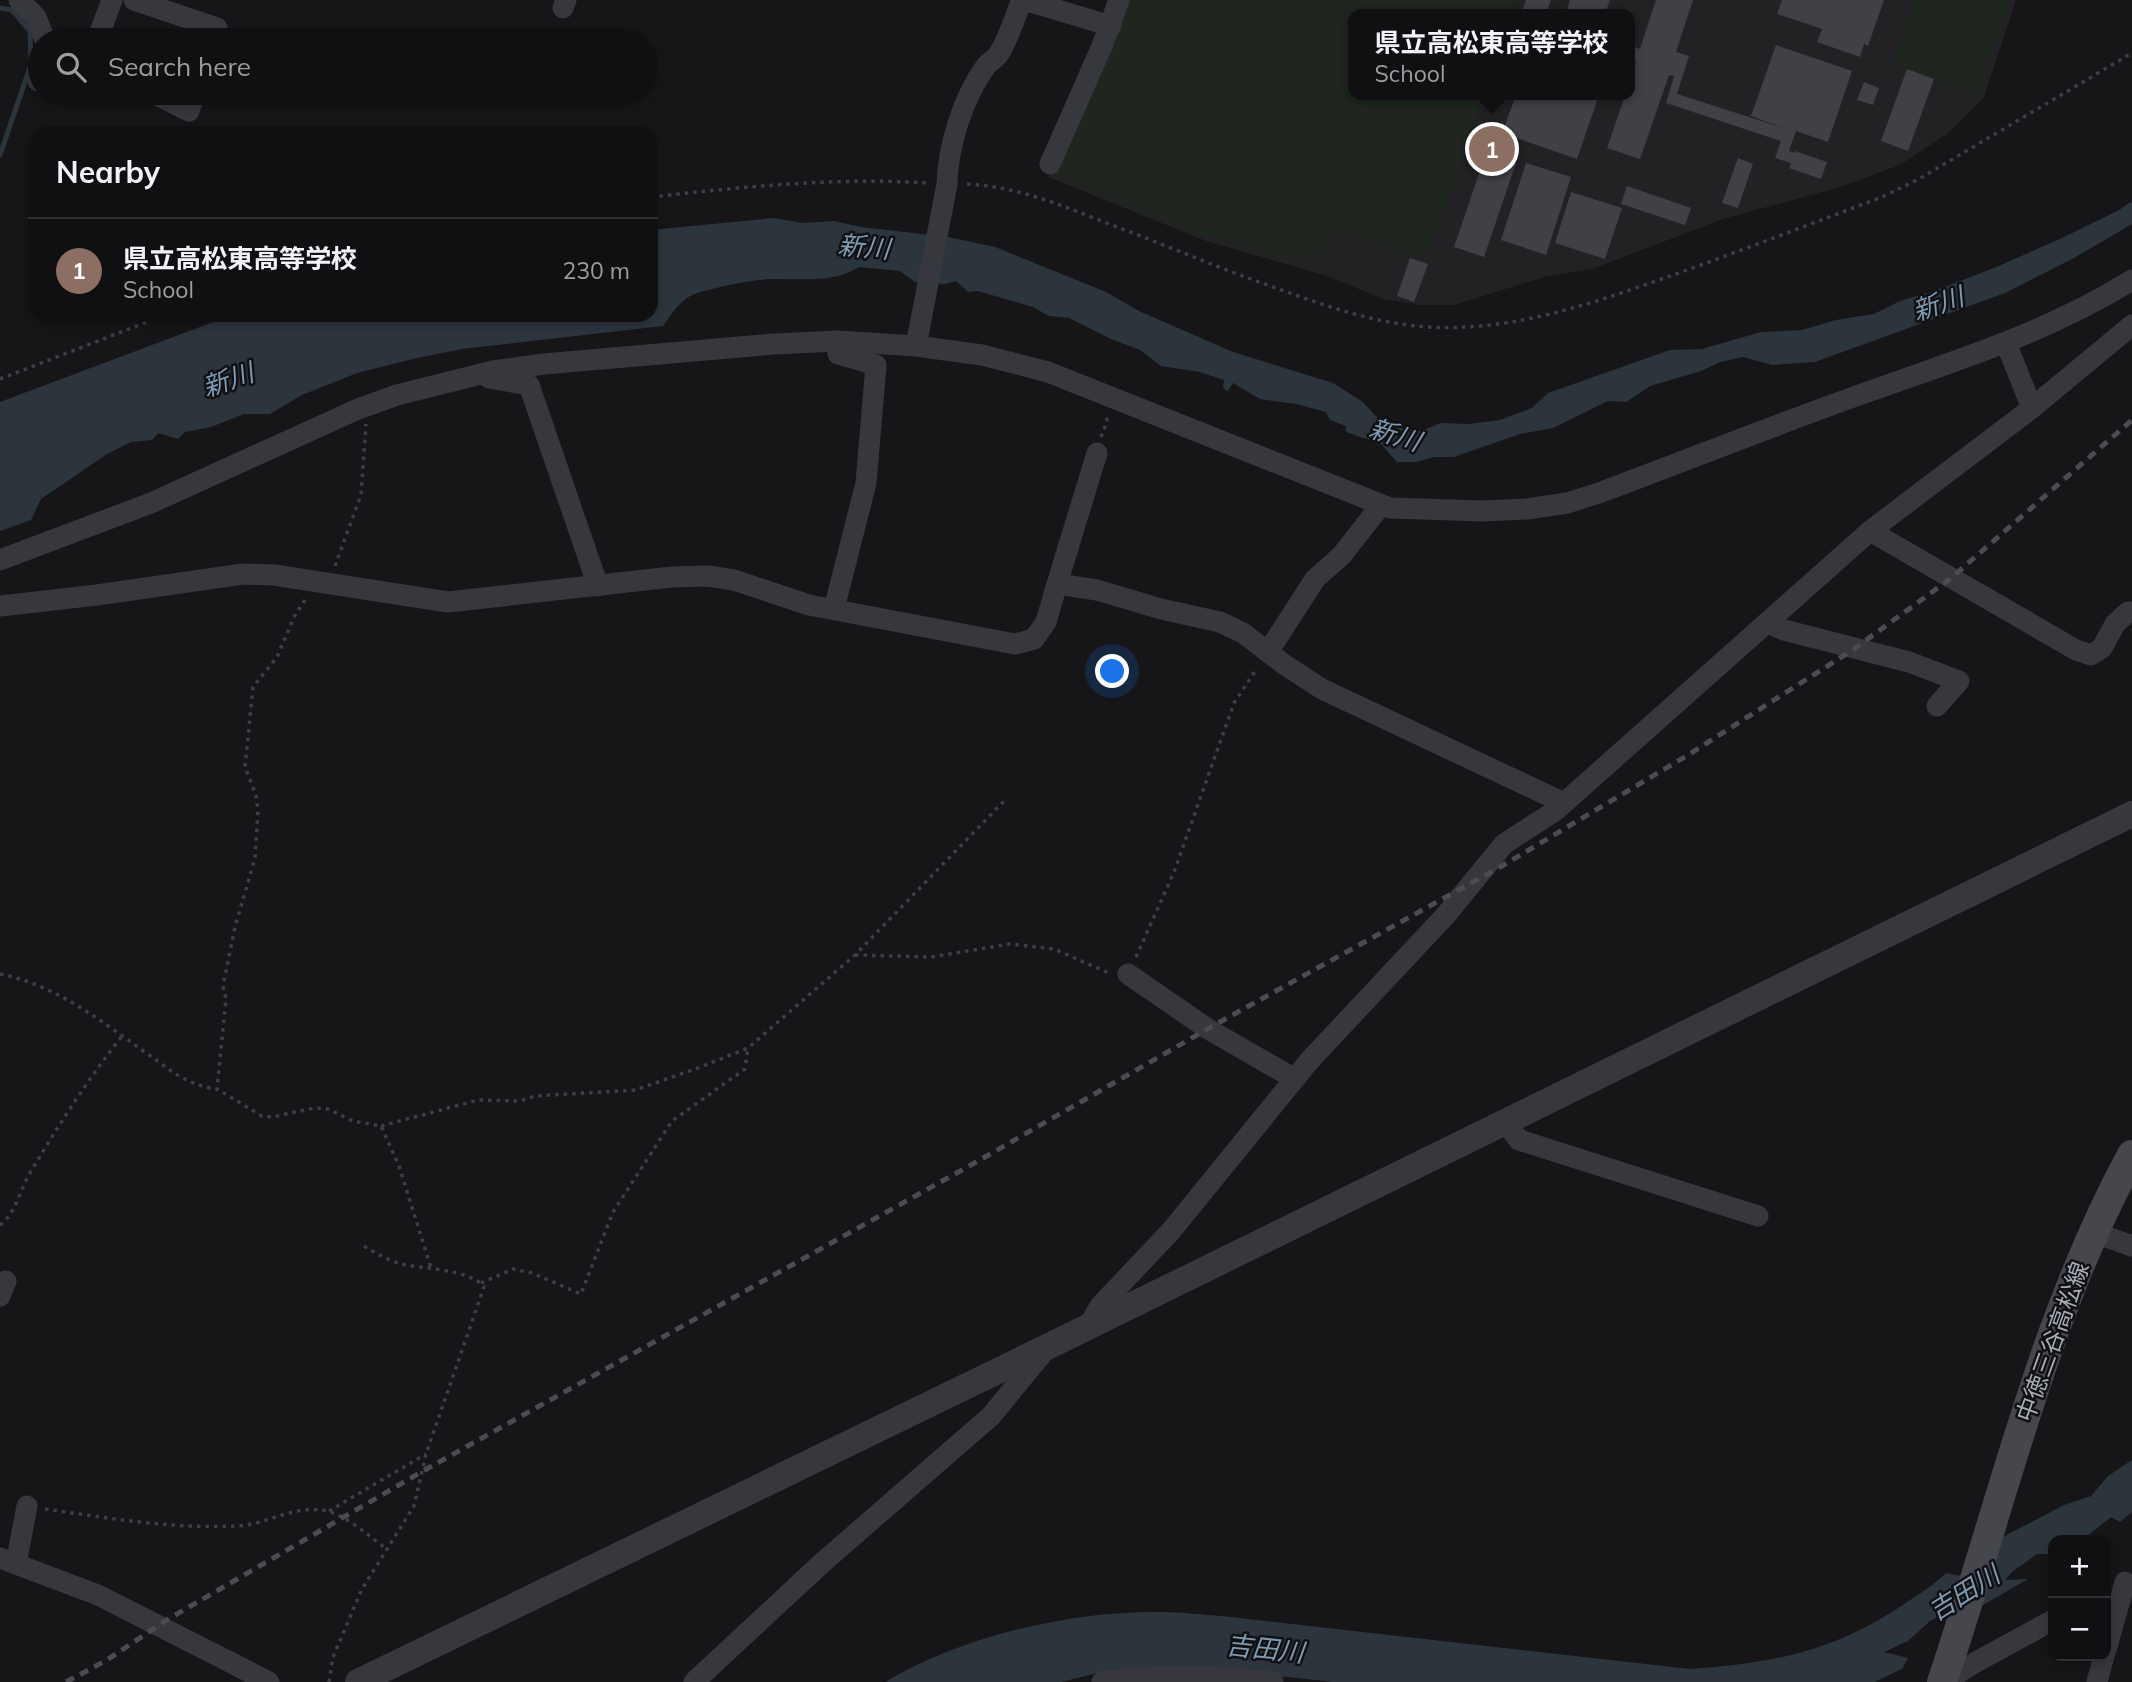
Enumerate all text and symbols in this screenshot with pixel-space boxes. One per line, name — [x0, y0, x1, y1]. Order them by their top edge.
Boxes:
popup — [1348, 9, 1635, 100]
text: 県立高松東高等学校 — [1374, 26, 1609, 59]
search box — [28, 28, 658, 105]
icon: search — [52, 48, 90, 86]
text: Search here — [108, 50, 251, 83]
text: School — [1374, 59, 1445, 88]
pin: 1 — [1469, 123, 1515, 175]
text: Nearby — [56, 153, 160, 191]
water label: 新川 — [837, 228, 894, 265]
text: 県立高松東高等学校 — [123, 242, 357, 275]
text: 1 — [72, 256, 86, 285]
text: 230 m — [562, 256, 630, 285]
text: School — [123, 275, 194, 304]
water label: 新川 — [1908, 278, 1971, 328]
water label: 新川 — [198, 354, 261, 404]
water label: 新川 — [1365, 411, 1428, 459]
your location — [1095, 654, 1129, 688]
street label: 中徳三谷高松線 — [2009, 1258, 2095, 1426]
map controls — [2048, 1535, 2111, 1661]
button: + — [2048, 1535, 2111, 1598]
water label: 吉田川 — [1922, 1556, 2008, 1627]
button: − — [2048, 1598, 2111, 1661]
water label: 吉田川 — [1225, 1628, 1309, 1669]

